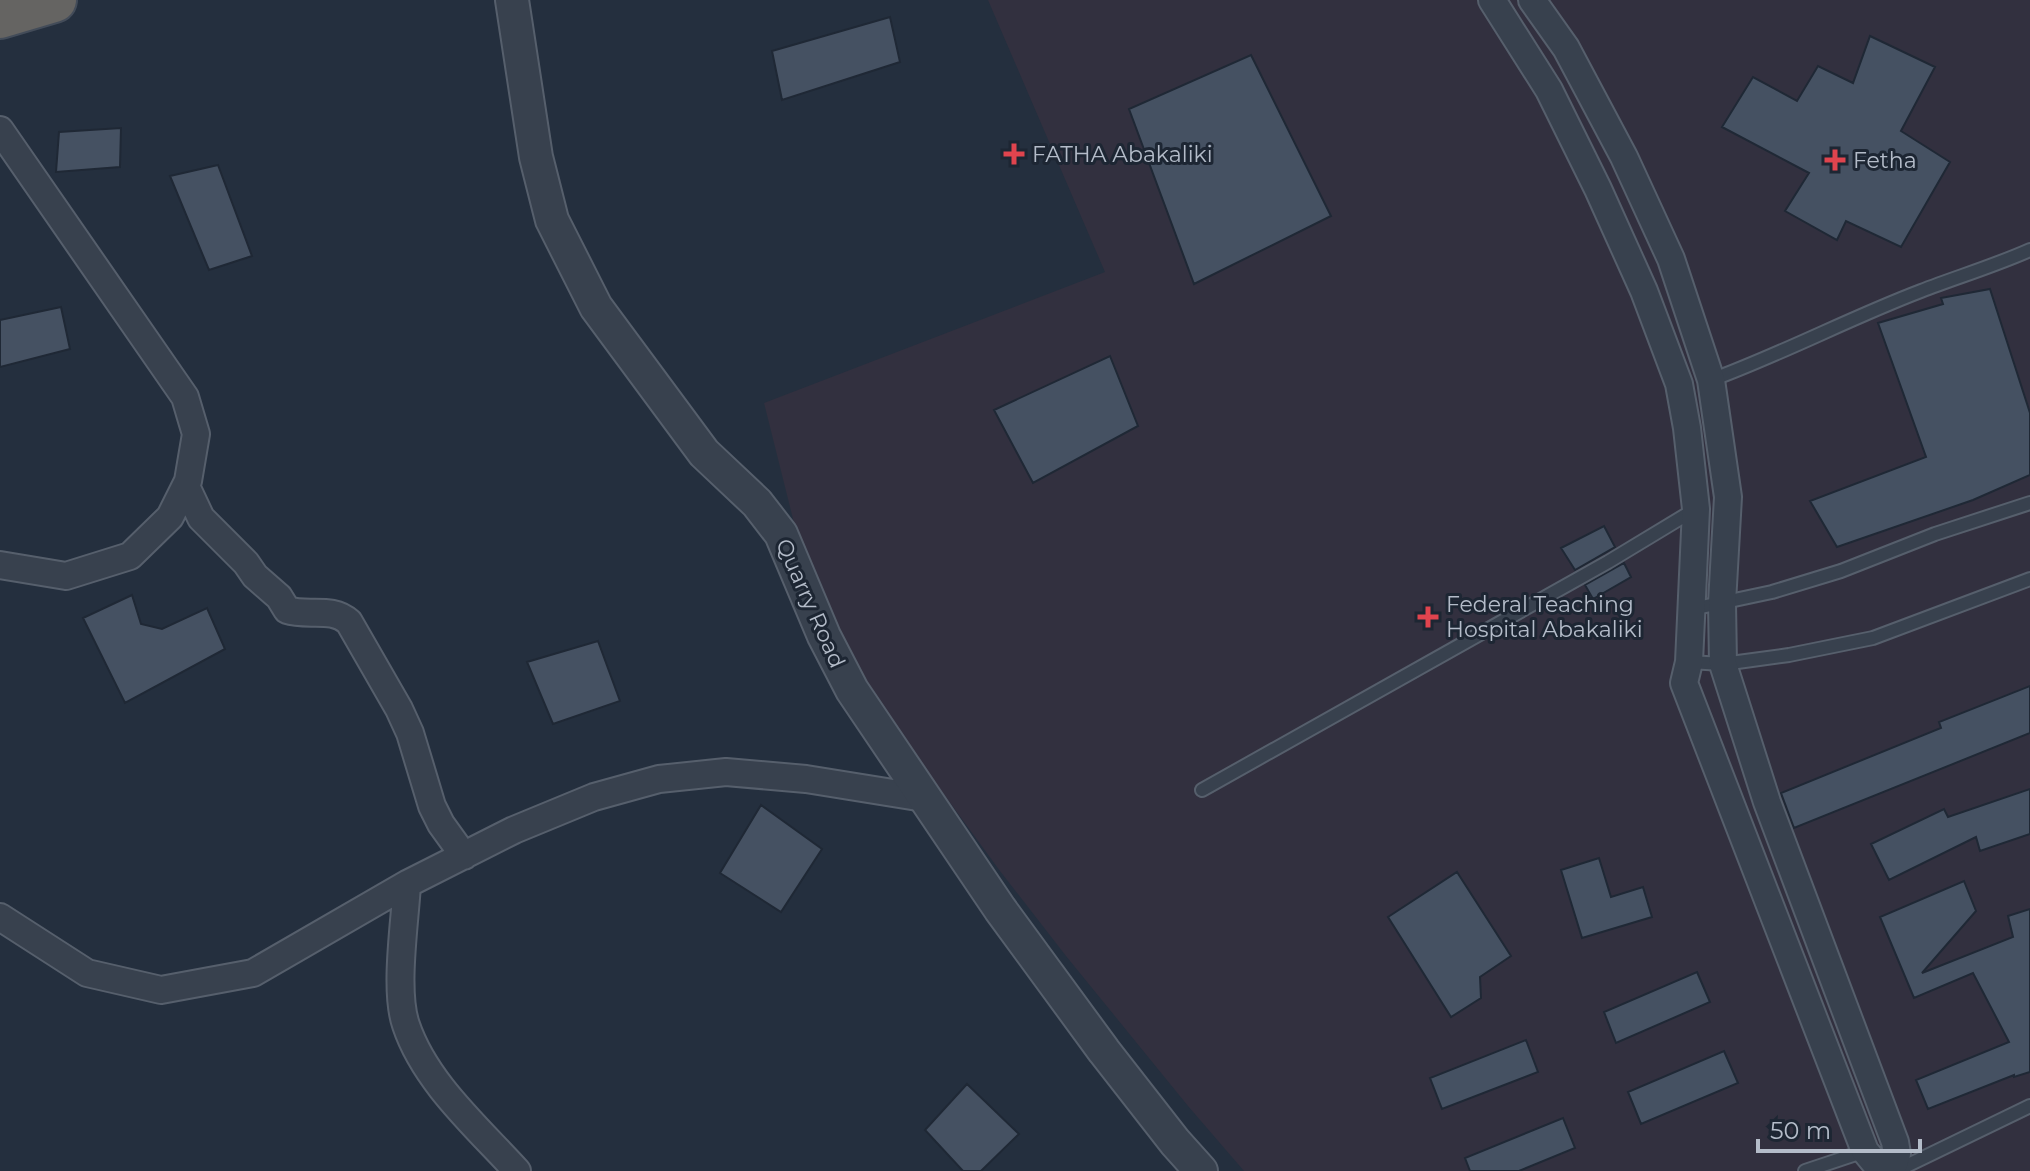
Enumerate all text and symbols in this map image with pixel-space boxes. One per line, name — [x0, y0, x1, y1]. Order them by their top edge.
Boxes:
place label: FATHA Abakaliki — [1032, 141, 1213, 168]
marker: FATHA Abakaliki — [1003, 143, 1025, 165]
place label: Fetha — [1853, 147, 1917, 174]
marker: Fetha — [1824, 149, 1846, 171]
street label: Quarry Road — [770, 534, 851, 672]
place label: Federal Teaching Hospital Abakaliki — [1446, 591, 1643, 643]
marker: Federal Teaching Hospital Abakaliki — [1417, 606, 1439, 628]
scale bar — [1758, 1103, 1920, 1153]
text: 50 m — [1770, 1116, 1831, 1145]

